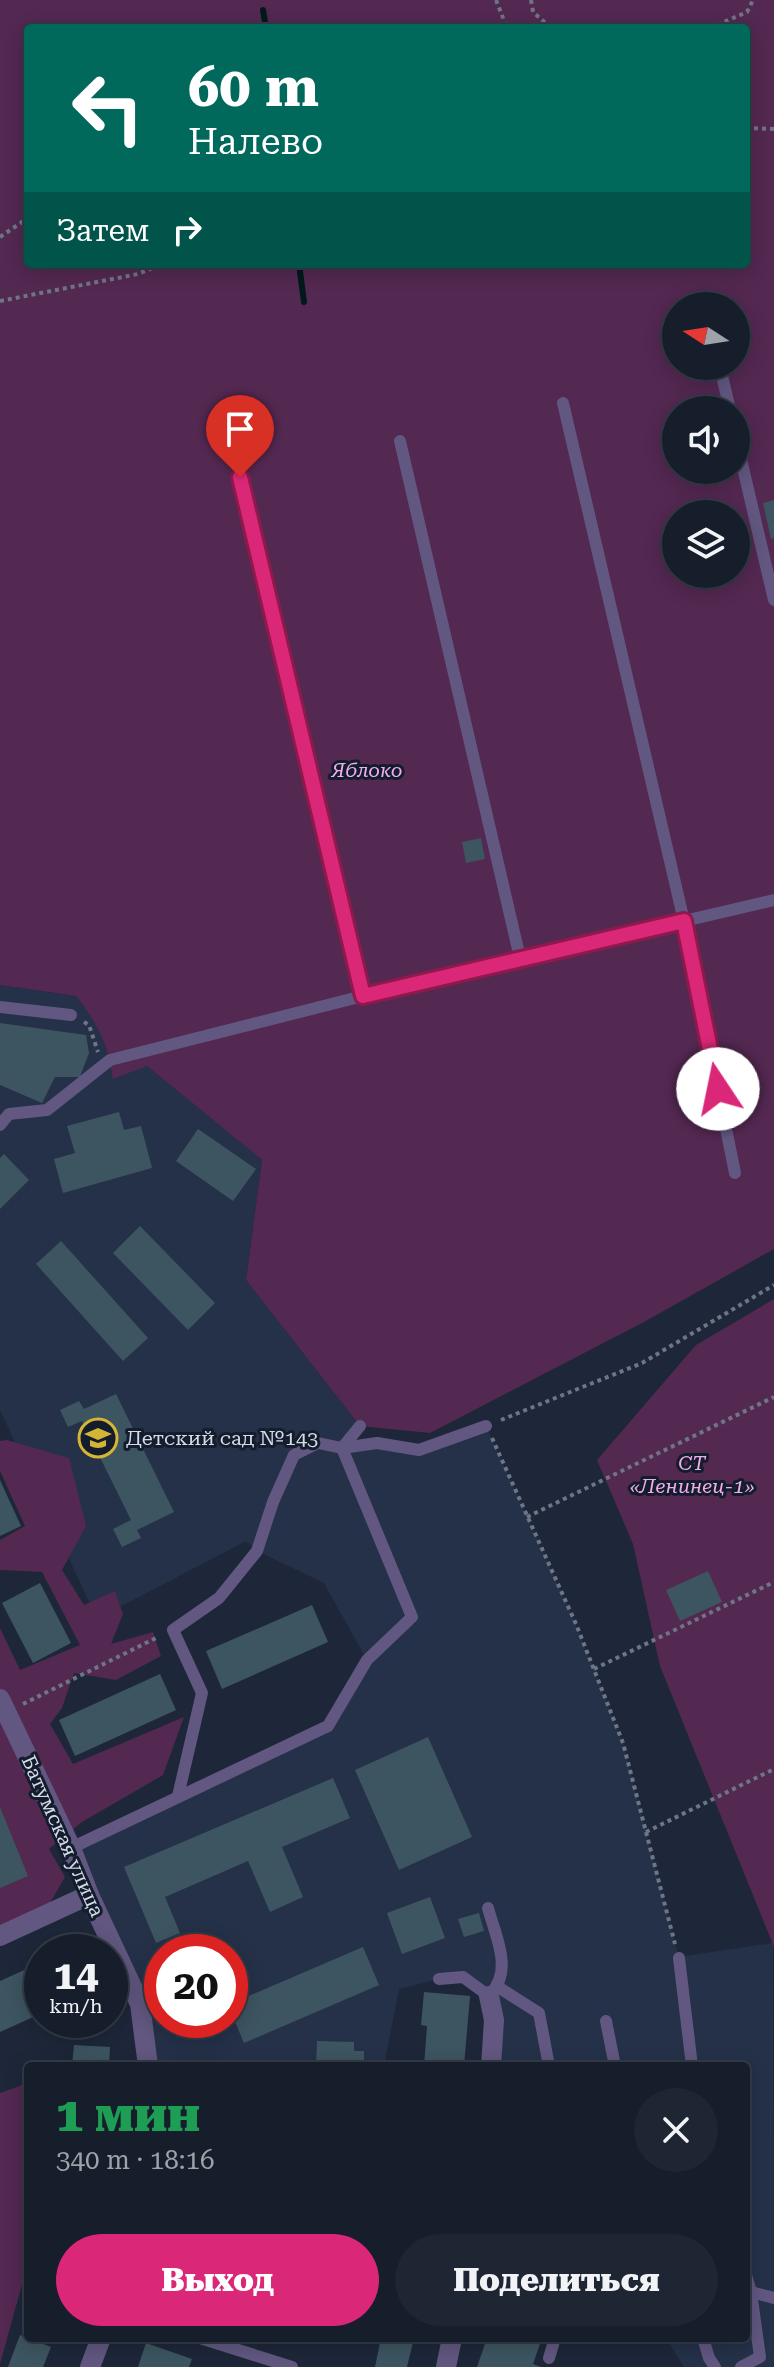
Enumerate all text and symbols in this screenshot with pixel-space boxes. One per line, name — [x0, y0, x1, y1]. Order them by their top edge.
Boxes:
text: 60 m — [188, 54, 319, 120]
icon: left — [56, 56, 160, 160]
text: Налево — [188, 121, 323, 163]
icon: right — [165, 208, 209, 252]
text: Затем — [56, 213, 149, 248]
north arrow — [662, 292, 750, 380]
map controls — [662, 292, 750, 588]
pin — [206, 395, 274, 477]
button: sound — [662, 396, 750, 484]
icon: arrive — [218, 407, 262, 451]
button: layers — [662, 500, 750, 588]
park label: Яблоко — [330, 758, 403, 782]
position arrow — [676, 1047, 760, 1131]
school or university icon: Детский сад №143 — [77, 1417, 119, 1459]
place label: Детский сад №143 — [126, 1426, 318, 1450]
park label: СТ «Ленинец-1» — [630, 1451, 754, 1498]
street label: Батумская улица — [17, 1751, 109, 1921]
speed limit sign: 20 — [144, 1934, 248, 2038]
text: 14 — [54, 1952, 98, 1999]
text: km/h — [49, 1994, 103, 2018]
text: 1 мин — [56, 2087, 200, 2143]
button: close — [634, 2088, 718, 2172]
text: 340 m · 18:16 — [56, 2145, 215, 2175]
button: Выход — [56, 2234, 379, 2326]
button: Поделиться — [395, 2234, 718, 2326]

